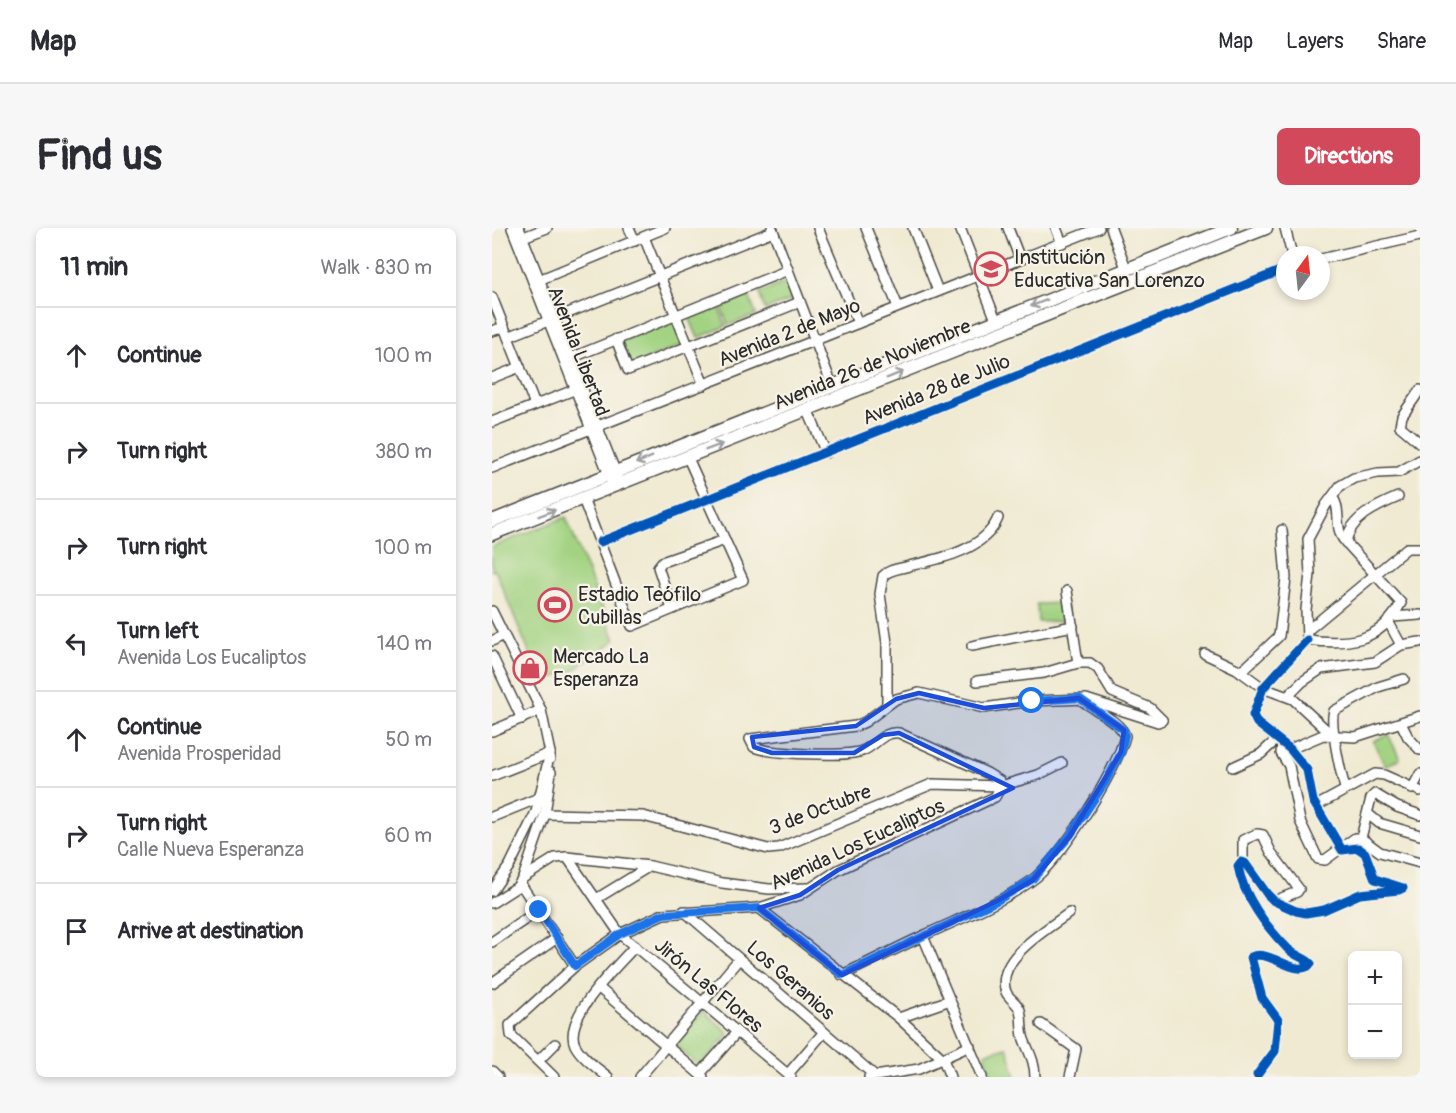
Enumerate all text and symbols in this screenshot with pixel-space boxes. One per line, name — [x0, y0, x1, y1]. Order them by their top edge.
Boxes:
text: Map — [30, 24, 76, 59]
text: Map — [1218, 28, 1253, 55]
text: Layers — [1286, 28, 1344, 55]
text: Share — [1377, 28, 1426, 55]
button: Directions — [1277, 128, 1420, 185]
text: Find us — [36, 130, 162, 182]
place label: Institución Educativa San Lorenzo — [1014, 245, 1205, 293]
north arrow — [1276, 246, 1330, 300]
text: 11 min — [60, 251, 128, 283]
school or university icon: Institución Educativa San Lorenzo — [973, 251, 1009, 287]
text: Walk · 830 m — [320, 255, 432, 280]
street label: Avenida Libertad — [542, 283, 615, 420]
street label: Avenida 2 de Mayo — [714, 292, 864, 372]
one-way arrow — [1031, 298, 1049, 309]
street label: Avenida 26 de Noviembre — [770, 313, 975, 415]
icon: ahead — [60, 339, 93, 372]
text: Continue — [117, 341, 201, 369]
text: 100 m — [375, 343, 432, 368]
street label: Avenida 28 de Julio — [859, 348, 1014, 430]
one-way arrow — [885, 369, 904, 380]
icon: right — [60, 435, 93, 468]
text: Turn right — [117, 437, 207, 465]
text: 380 m — [375, 439, 432, 464]
one-way arrow — [704, 441, 723, 452]
one-way arrow — [635, 456, 653, 467]
one-way arrow — [537, 507, 555, 518]
icon: right — [60, 531, 93, 564]
text: Turn right — [117, 533, 207, 561]
text: 100 m — [375, 535, 432, 560]
place label: Estadio Teófilo Cubillas — [578, 582, 701, 630]
sports icon: Estadio Teófilo Cubillas — [537, 587, 573, 623]
text: Turn left — [117, 617, 199, 645]
icon: left — [60, 627, 93, 660]
text: 140 m — [377, 631, 432, 656]
place label: Mercado La Esperanza — [553, 644, 649, 692]
text: Avenida Los Eucaliptos — [117, 645, 306, 670]
shop icon: Mercado La Esperanza — [512, 650, 548, 686]
route start — [1018, 687, 1044, 713]
text: Continue — [117, 713, 201, 741]
icon: ahead — [60, 723, 93, 756]
text: 50 m — [385, 727, 432, 752]
text: Avenida Prosperidad — [117, 741, 282, 766]
street label: 3 de Octubre — [766, 779, 875, 840]
street label: Avenida Los Eucaliptos — [766, 793, 948, 896]
text: Turn right — [117, 809, 207, 837]
icon: right — [60, 819, 93, 852]
text: 60 m — [385, 823, 432, 848]
text: Calle Nueva Esperanza — [117, 837, 304, 862]
route end — [525, 896, 551, 922]
icon: arrive — [60, 915, 93, 948]
text: Arrive at destination — [117, 917, 303, 945]
street label: Jirón Las Flores — [649, 933, 768, 1038]
street label: Los Geranios — [741, 935, 840, 1026]
map controls — [1348, 951, 1402, 1059]
button: + — [1348, 951, 1402, 1005]
button: − — [1348, 1005, 1402, 1059]

